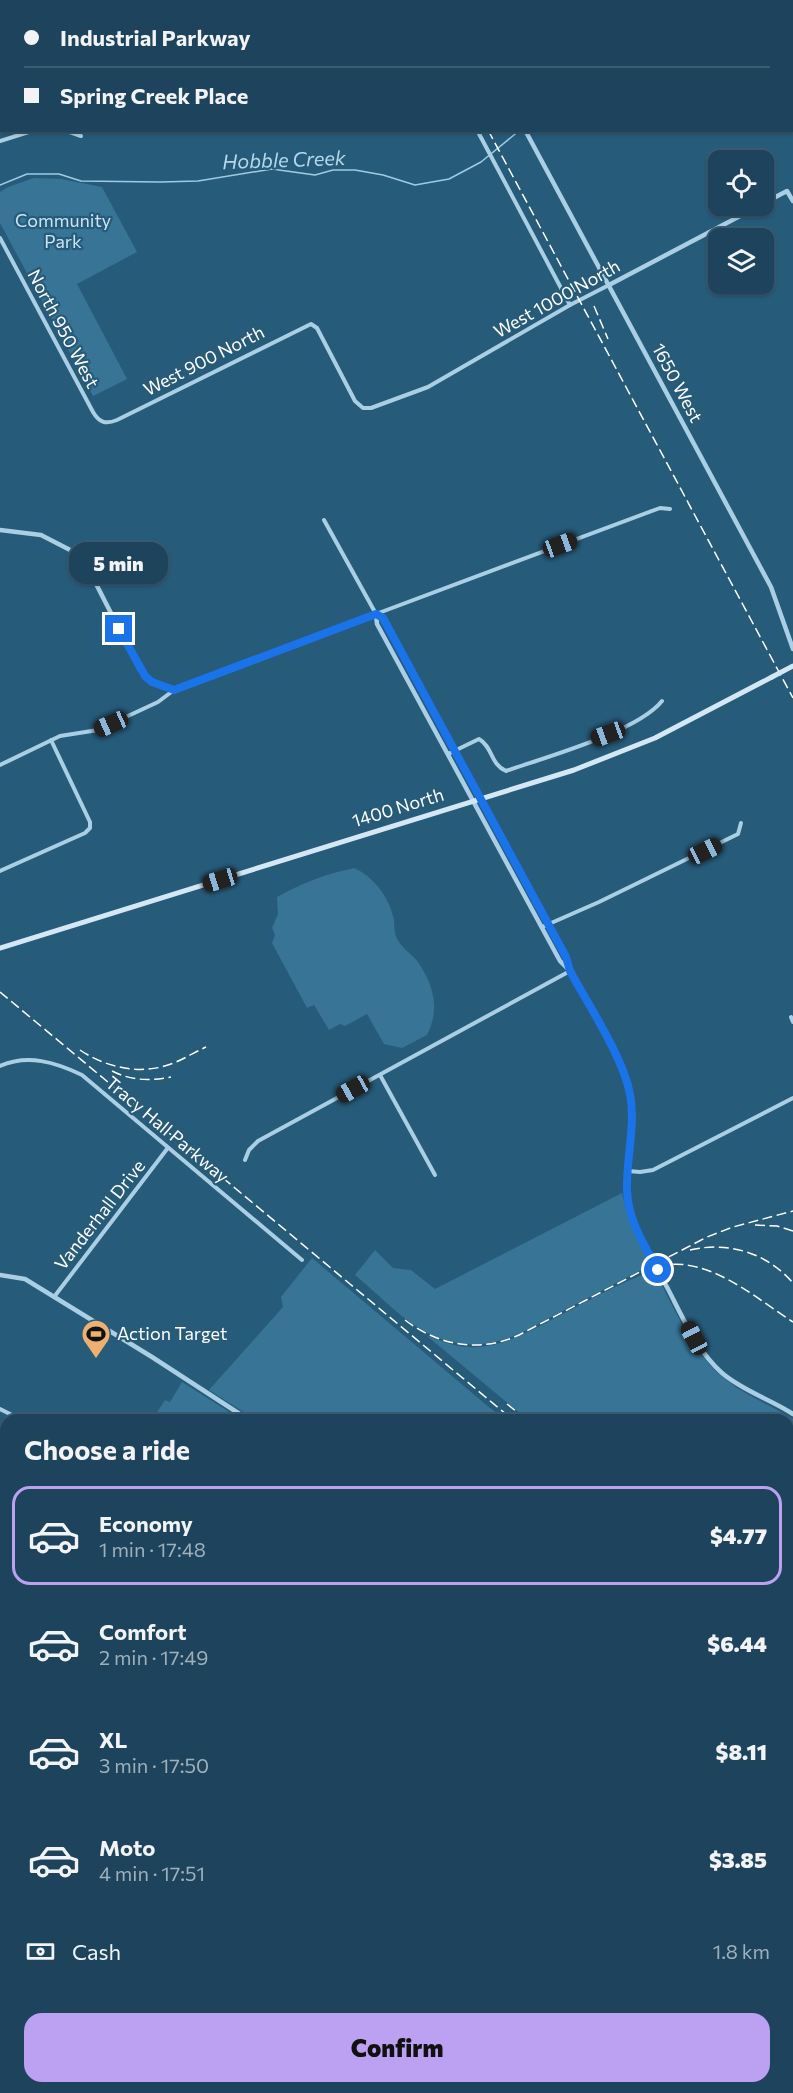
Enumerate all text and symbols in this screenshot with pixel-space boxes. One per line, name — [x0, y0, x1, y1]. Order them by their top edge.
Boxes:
text: Industrial Parkway — [60, 24, 250, 51]
text: Spring Creek Place — [60, 82, 248, 109]
water label: Hobble Creek — [222, 145, 347, 173]
map controls — [708, 150, 774, 294]
button: locate — [708, 150, 774, 216]
park label: Community Park — [15, 209, 111, 252]
button: layers — [708, 228, 774, 294]
street label: West 1000 North — [489, 254, 624, 342]
street label: North 950 West — [23, 265, 104, 392]
street label: West 900 North — [139, 320, 268, 400]
street label: 1650 West — [648, 339, 708, 426]
car — [540, 530, 580, 560]
callout: 5 min — [70, 542, 168, 584]
text: 5 min — [93, 551, 144, 575]
route end — [105, 615, 132, 642]
car — [91, 708, 131, 740]
car — [588, 719, 628, 749]
street label: 1400 North — [349, 783, 446, 831]
car — [685, 835, 725, 867]
car — [200, 866, 240, 894]
street label: Tracy Hall Parkway — [102, 1071, 234, 1187]
car — [333, 1072, 373, 1106]
street label: Vanderhall Drive — [49, 1155, 149, 1274]
route start — [644, 1256, 671, 1283]
sports icon: Action Target — [80, 1318, 112, 1360]
car — [678, 1318, 710, 1358]
place label: Action Target — [117, 1322, 227, 1344]
text: Choose a ride — [24, 1433, 190, 1466]
icon: car — [27, 1509, 81, 1563]
text: Economy — [99, 1510, 193, 1537]
text: $4.77 — [710, 1522, 767, 1549]
text: 1 min · 17:48 — [99, 1537, 206, 1561]
icon: car — [27, 1617, 81, 1671]
text: Comfort — [99, 1618, 187, 1645]
text: $6.44 — [707, 1630, 767, 1657]
text: 2 min · 17:49 — [99, 1645, 208, 1669]
icon: car — [27, 1725, 81, 1779]
text: XL — [99, 1726, 127, 1753]
text: $8.11 — [716, 1738, 767, 1765]
text: 3 min · 17:50 — [99, 1753, 209, 1777]
icon: car — [27, 1833, 81, 1887]
text: Moto — [99, 1834, 155, 1861]
text: $3.85 — [709, 1846, 767, 1873]
text: 4 min · 17:51 — [99, 1861, 205, 1885]
icon: cash — [24, 1935, 57, 1968]
text: Cash — [72, 1938, 121, 1965]
text: 1.8 km — [713, 1939, 770, 1963]
button: Confirm — [24, 2013, 770, 2082]

